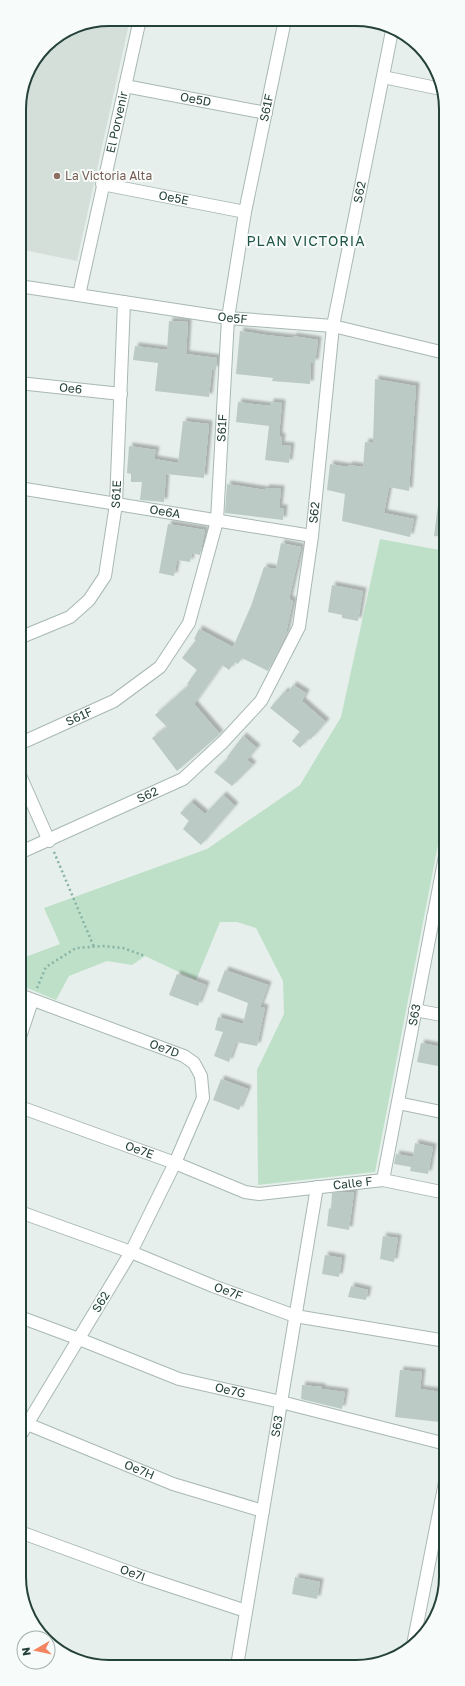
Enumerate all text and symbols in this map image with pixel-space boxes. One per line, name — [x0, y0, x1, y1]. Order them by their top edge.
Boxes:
street label: El Porvenir — [103, 89, 131, 154]
street label: Oe5D — [179, 89, 213, 109]
street label: S61F — [256, 93, 276, 123]
place label: La Victoria Alta — [65, 168, 152, 183]
marker: La Victoria Alta — [52, 171, 62, 181]
street label: S62 — [350, 180, 369, 204]
street label: Oe5E — [157, 187, 190, 208]
district label: PLAN VICTORIA — [246, 232, 366, 249]
street label: Oe5F — [217, 309, 248, 326]
street label: Oe6 — [58, 379, 83, 397]
street label: S61F — [213, 414, 230, 442]
street label: S61E — [107, 480, 124, 509]
street label: S62 — [305, 501, 322, 524]
street label: Oe6A — [149, 502, 182, 521]
street label: S61F — [63, 704, 95, 729]
street label: S62 — [134, 783, 160, 806]
street label: S63 — [405, 1003, 424, 1027]
street label: Oe7D — [148, 1036, 181, 1061]
street label: Oe7E — [123, 1138, 156, 1162]
street label: Calle F — [332, 1173, 373, 1193]
street label: Oe7F — [212, 1279, 245, 1303]
street label: S62 — [89, 1288, 113, 1315]
street label: Oe7G — [214, 1379, 247, 1401]
street label: S63 — [267, 1414, 286, 1438]
street label: Oe7H — [122, 1457, 157, 1483]
street label: Oe7I — [118, 1561, 147, 1584]
north arrow — [16, 1630, 56, 1670]
text: N — [19, 1646, 33, 1657]

